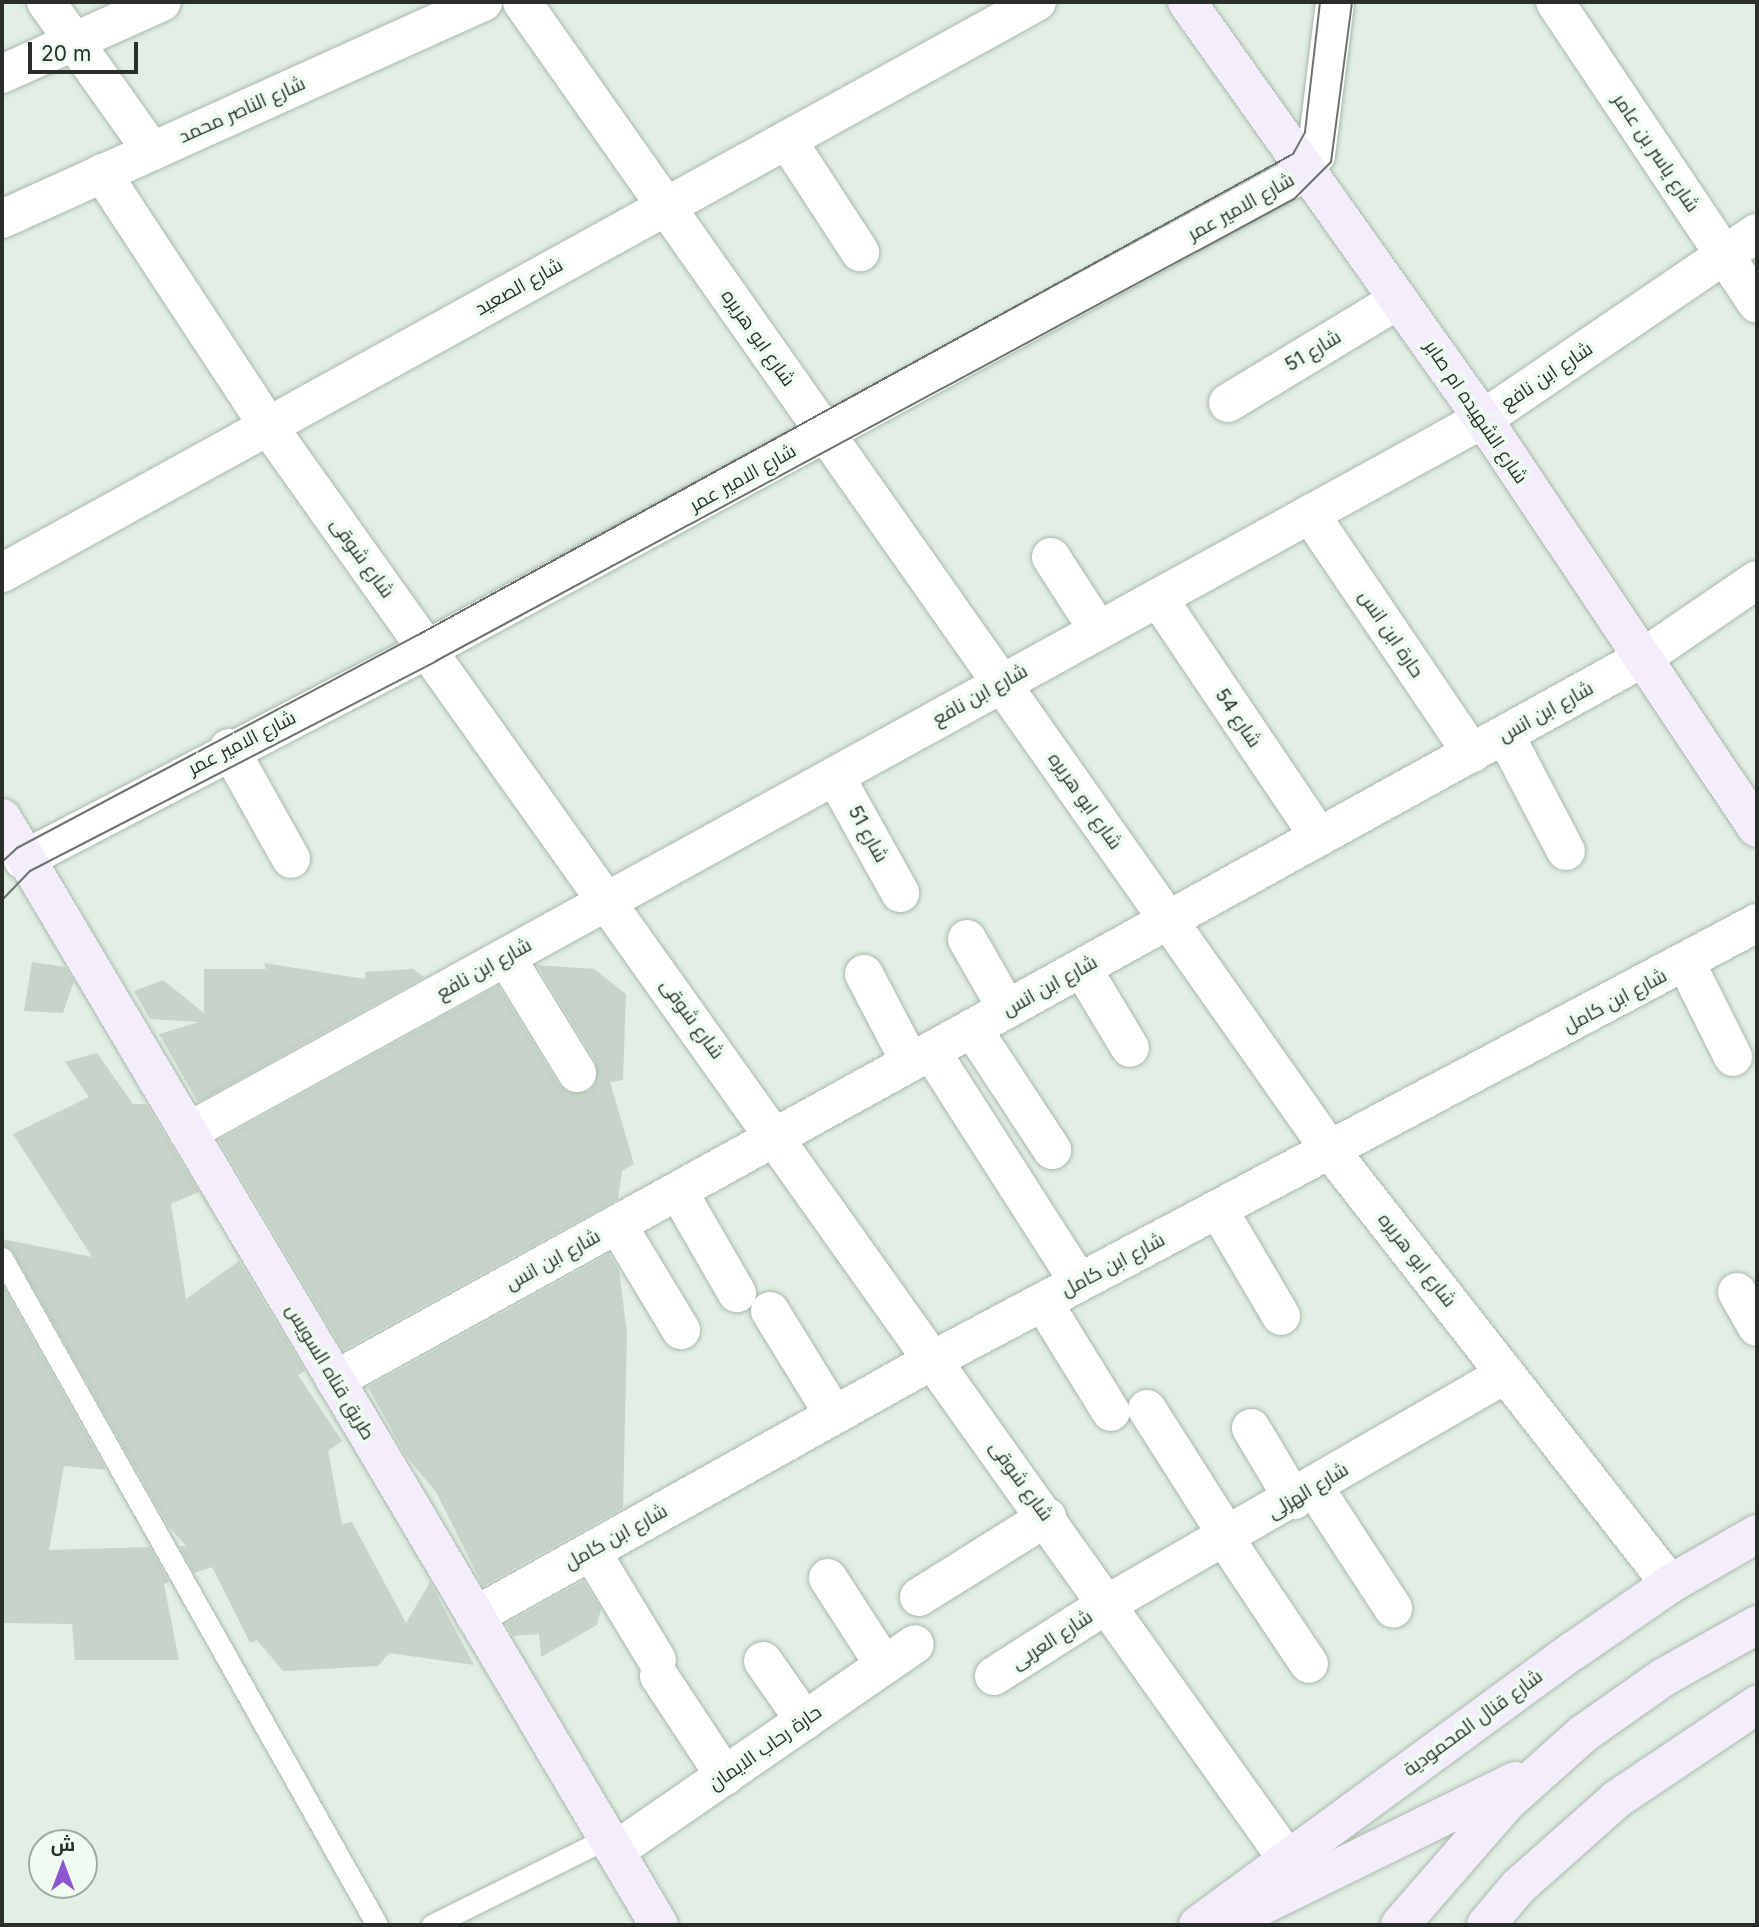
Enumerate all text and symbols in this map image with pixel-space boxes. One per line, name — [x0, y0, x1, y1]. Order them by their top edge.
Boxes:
scale bar — [32, 28, 142, 72]
text: 20 m — [41, 41, 91, 66]
street label: شارع الناصر محمد — [175, 72, 309, 148]
street label: شارع ياسر بن عامر — [1608, 90, 1704, 216]
street label: شارع الامير عمر — [1184, 168, 1298, 246]
street label: شارع الصعيد — [471, 254, 567, 320]
street label: شارع ابو هريره — [716, 285, 800, 391]
street label: شارع 51 — [1281, 325, 1345, 377]
street label: شارع الشهيده ام صابر — [1420, 336, 1532, 488]
street label: شارع ابن نافع — [1497, 337, 1597, 415]
street label: شارع الامير عمر — [686, 439, 800, 517]
street label: شارع شوقى — [325, 514, 399, 602]
street label: حارة ابن انس — [1354, 586, 1428, 682]
street label: شارع ابن نافع — [928, 660, 1032, 730]
street label: شارع ابن انس — [1495, 677, 1597, 747]
street label: شارع 54 — [1210, 684, 1266, 752]
street label: شارع الامير عمر — [184, 706, 300, 780]
street label: شارع ابو هريره — [1043, 748, 1127, 854]
street label: شارع 51 — [843, 802, 893, 866]
street label: شارع ابن نافع — [432, 934, 536, 1004]
street label: شارع ابن انس — [999, 951, 1101, 1021]
street label: شارع ابن كامل — [1559, 964, 1671, 1038]
street label: شارع شوقى — [655, 975, 729, 1063]
street label: شارع ابو هريره — [1373, 1209, 1461, 1311]
street label: شارع ابن انس — [502, 1225, 604, 1295]
street label: شارع ابن كامل — [1057, 1228, 1169, 1302]
street label: طريق قناه السويس — [280, 1300, 380, 1444]
street label: شارع شوقى — [984, 1437, 1058, 1525]
street label: شارع الهزلى — [1264, 1458, 1352, 1524]
street label: شارع ابن كامل — [561, 1499, 671, 1575]
street label: شارع العربى — [1007, 1605, 1097, 1675]
street label: شارع قنال المحمودية — [1399, 1665, 1547, 1781]
street label: حارة رحاب الايمان — [704, 1701, 826, 1795]
north arrow — [28, 1829, 98, 1899]
text: ش — [51, 1833, 75, 1856]

